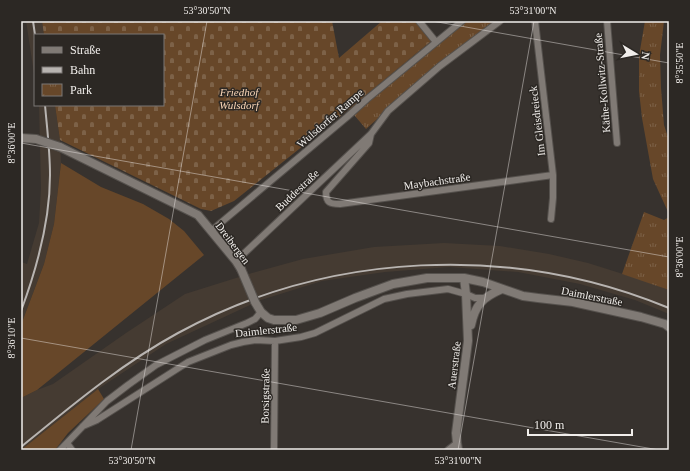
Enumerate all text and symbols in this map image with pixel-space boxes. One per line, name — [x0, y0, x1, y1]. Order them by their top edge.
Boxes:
text: 53°30'50"N — [183, 5, 231, 16]
text: 53°31'00"N — [509, 5, 557, 16]
street label: Käthe-Kollwitz-Straße — [592, 32, 612, 133]
legend — [34, 34, 164, 106]
north arrow — [616, 34, 656, 74]
text: Straße — [70, 43, 101, 57]
text: 8°35'50"E — [674, 43, 685, 84]
text: N — [639, 51, 652, 61]
text: Bahn — [70, 63, 95, 77]
text: Park — [70, 83, 92, 97]
street label: Im Gleisdreieck — [527, 85, 547, 157]
park label: Friedhof Wulsdorf — [219, 86, 261, 111]
street label: Wulsdorfer Rampe — [295, 86, 366, 150]
text: 8°36'00"E — [6, 123, 17, 164]
street label: Buddestraße — [273, 167, 321, 213]
street label: Maybachstraße — [403, 170, 471, 192]
street label: Dreibergen — [213, 220, 253, 267]
text: 8°36'00"E — [674, 237, 685, 278]
street label: Daimlerstraße — [560, 284, 624, 308]
text: 8°36'10"E — [6, 318, 17, 359]
street label: Daimlerstraße — [234, 321, 298, 339]
street label: Auerstraße — [445, 340, 463, 390]
street label: Borsigstraße — [259, 368, 271, 424]
scale bar — [528, 411, 632, 437]
text: 100 m — [534, 418, 565, 432]
text: 53°30'50"N — [108, 455, 156, 466]
text: 53°31'00"N — [434, 455, 482, 466]

